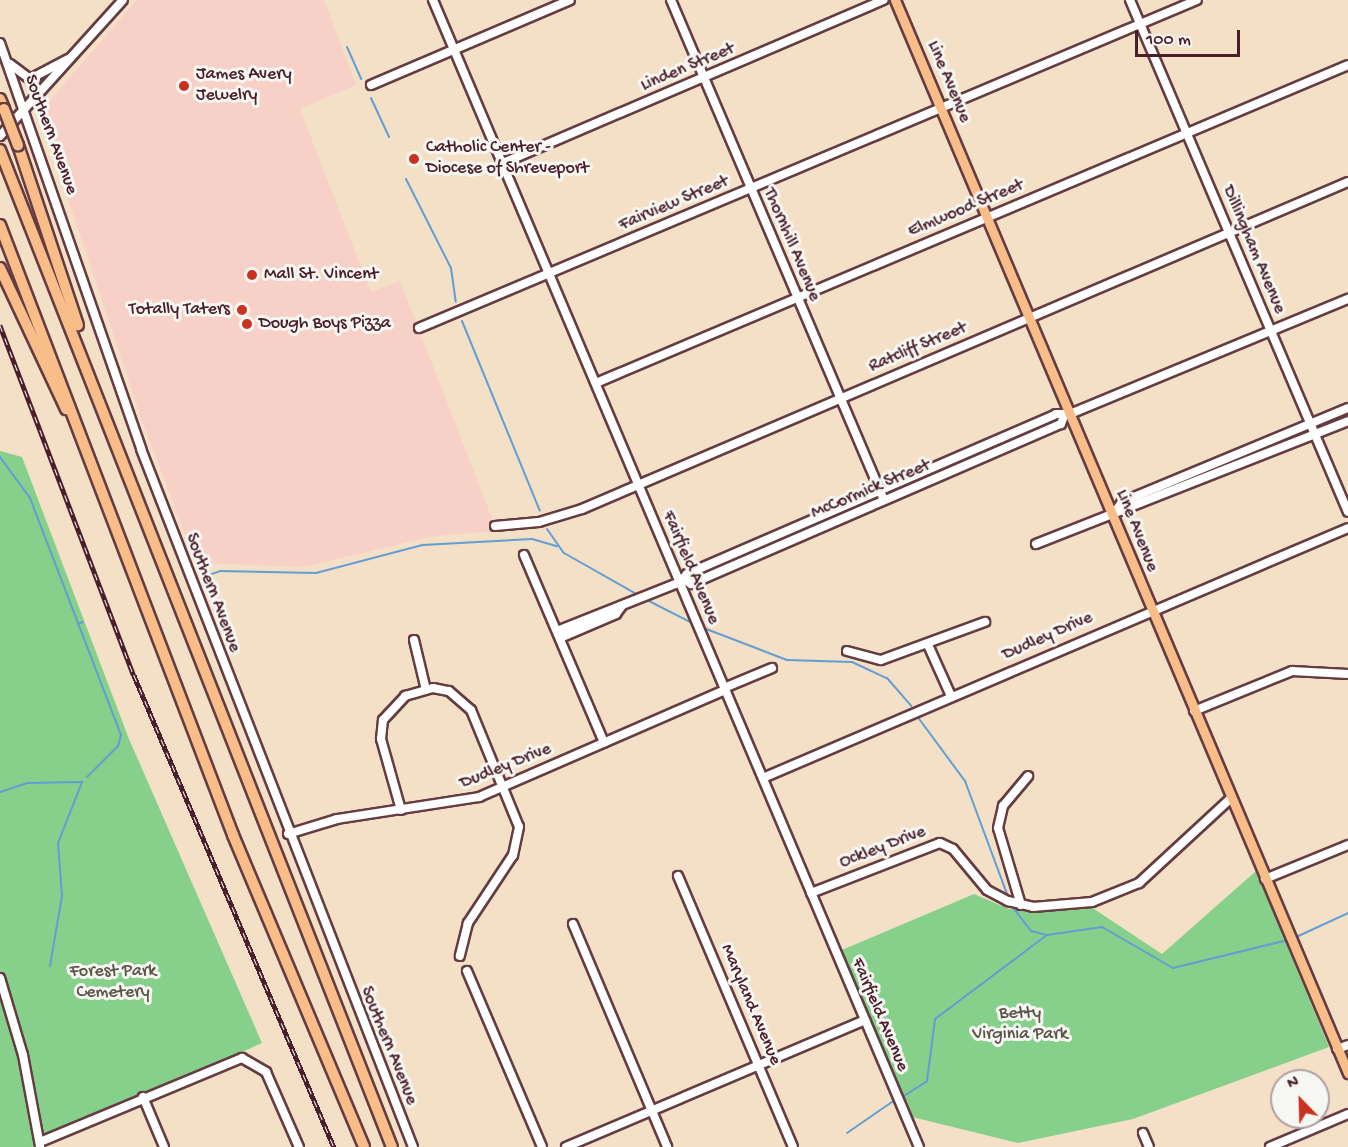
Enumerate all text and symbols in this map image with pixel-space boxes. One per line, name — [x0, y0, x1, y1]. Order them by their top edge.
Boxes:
scale bar — [1138, 18, 1243, 56]
text: 100 m — [1146, 30, 1191, 51]
street label: Line Avenue — [921, 38, 975, 126]
street label: Linden Street — [638, 39, 738, 97]
place label: James Avery Jewelry — [196, 65, 292, 107]
street label: Southern Avenue — [18, 72, 82, 198]
marker: James Avery Jewelry — [177, 79, 191, 93]
place label: Catholic Center - Diocese of Shreveport — [426, 138, 589, 180]
marker: Catholic Center - Diocese of Shreveport — [407, 152, 421, 166]
street label: Fairview Street — [616, 171, 732, 237]
street label: Elmwood Street — [905, 175, 1027, 243]
street label: Dillingham Avenue — [1216, 183, 1290, 317]
street label: Thornhill Avenue — [757, 185, 825, 305]
place label: Mall St. Vincent — [264, 264, 378, 286]
marker: Mall St. Vincent — [245, 268, 259, 282]
place label: Totally Taters — [129, 299, 230, 321]
marker: Totally Taters — [235, 303, 249, 317]
place label: Dough Boys Pizza — [259, 313, 391, 335]
marker: Dough Boys Pizza — [240, 317, 254, 331]
street label: Ratcliff Street — [866, 318, 970, 378]
street label: McCormick Street — [808, 455, 934, 525]
street label: Line Avenue — [1110, 487, 1162, 575]
street label: Fairfield Avenue — [656, 508, 724, 628]
street label: Southern Avenue — [179, 530, 245, 656]
street label: Dudley Drive — [1000, 608, 1096, 666]
street label: Dudley Drive — [457, 739, 555, 795]
street label: Ockley Drive — [837, 822, 929, 874]
street label: Maryland Avenue — [715, 941, 785, 1069]
street label: Fairfield Avenue — [845, 955, 913, 1075]
park label: Forest Park Cemetery — [70, 962, 156, 1004]
street label: Southern Avenue — [354, 984, 422, 1108]
park label: Betty Virginia Park — [972, 1004, 1068, 1046]
north arrow — [1270, 1069, 1330, 1129]
text: N — [1285, 1073, 1302, 1095]

